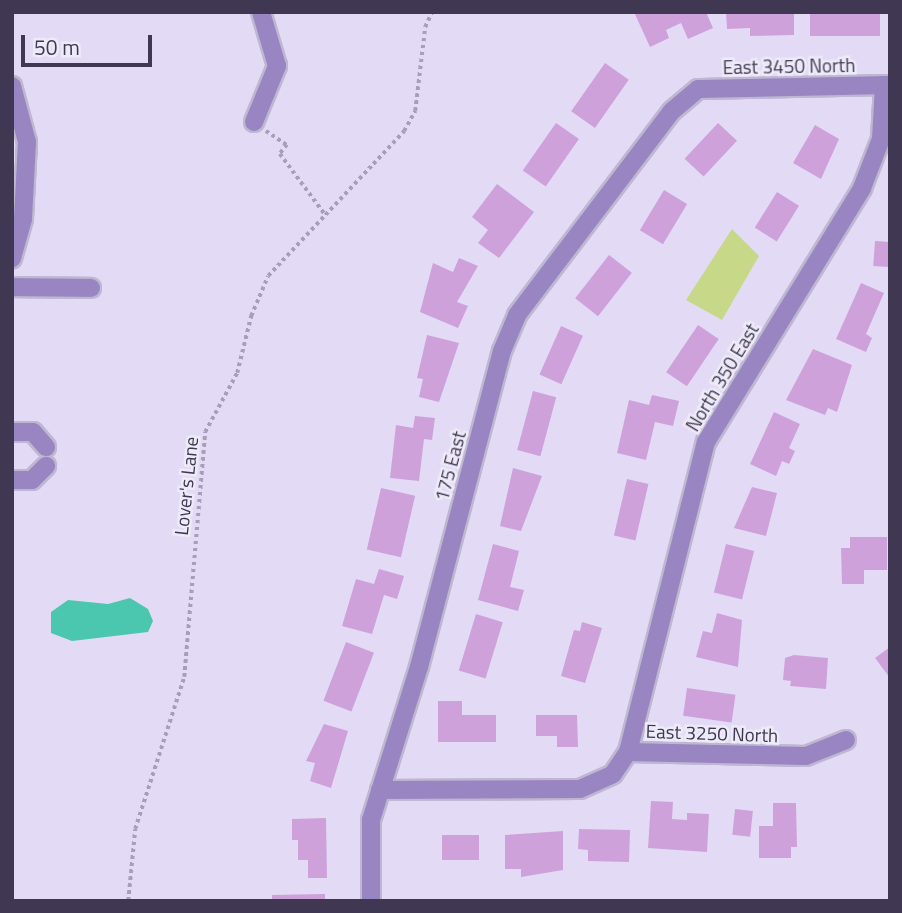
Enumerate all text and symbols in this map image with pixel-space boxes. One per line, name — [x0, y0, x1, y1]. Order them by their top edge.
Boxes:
scale bar — [24, 21, 156, 65]
text: 50 m — [34, 31, 80, 63]
street label: East 3450 North — [722, 53, 856, 79]
street label: North 350 East — [681, 319, 763, 435]
street label: 175 East — [430, 428, 470, 504]
street label: Lover's Lane — [169, 435, 203, 537]
street label: East 3250 North — [645, 719, 779, 747]

